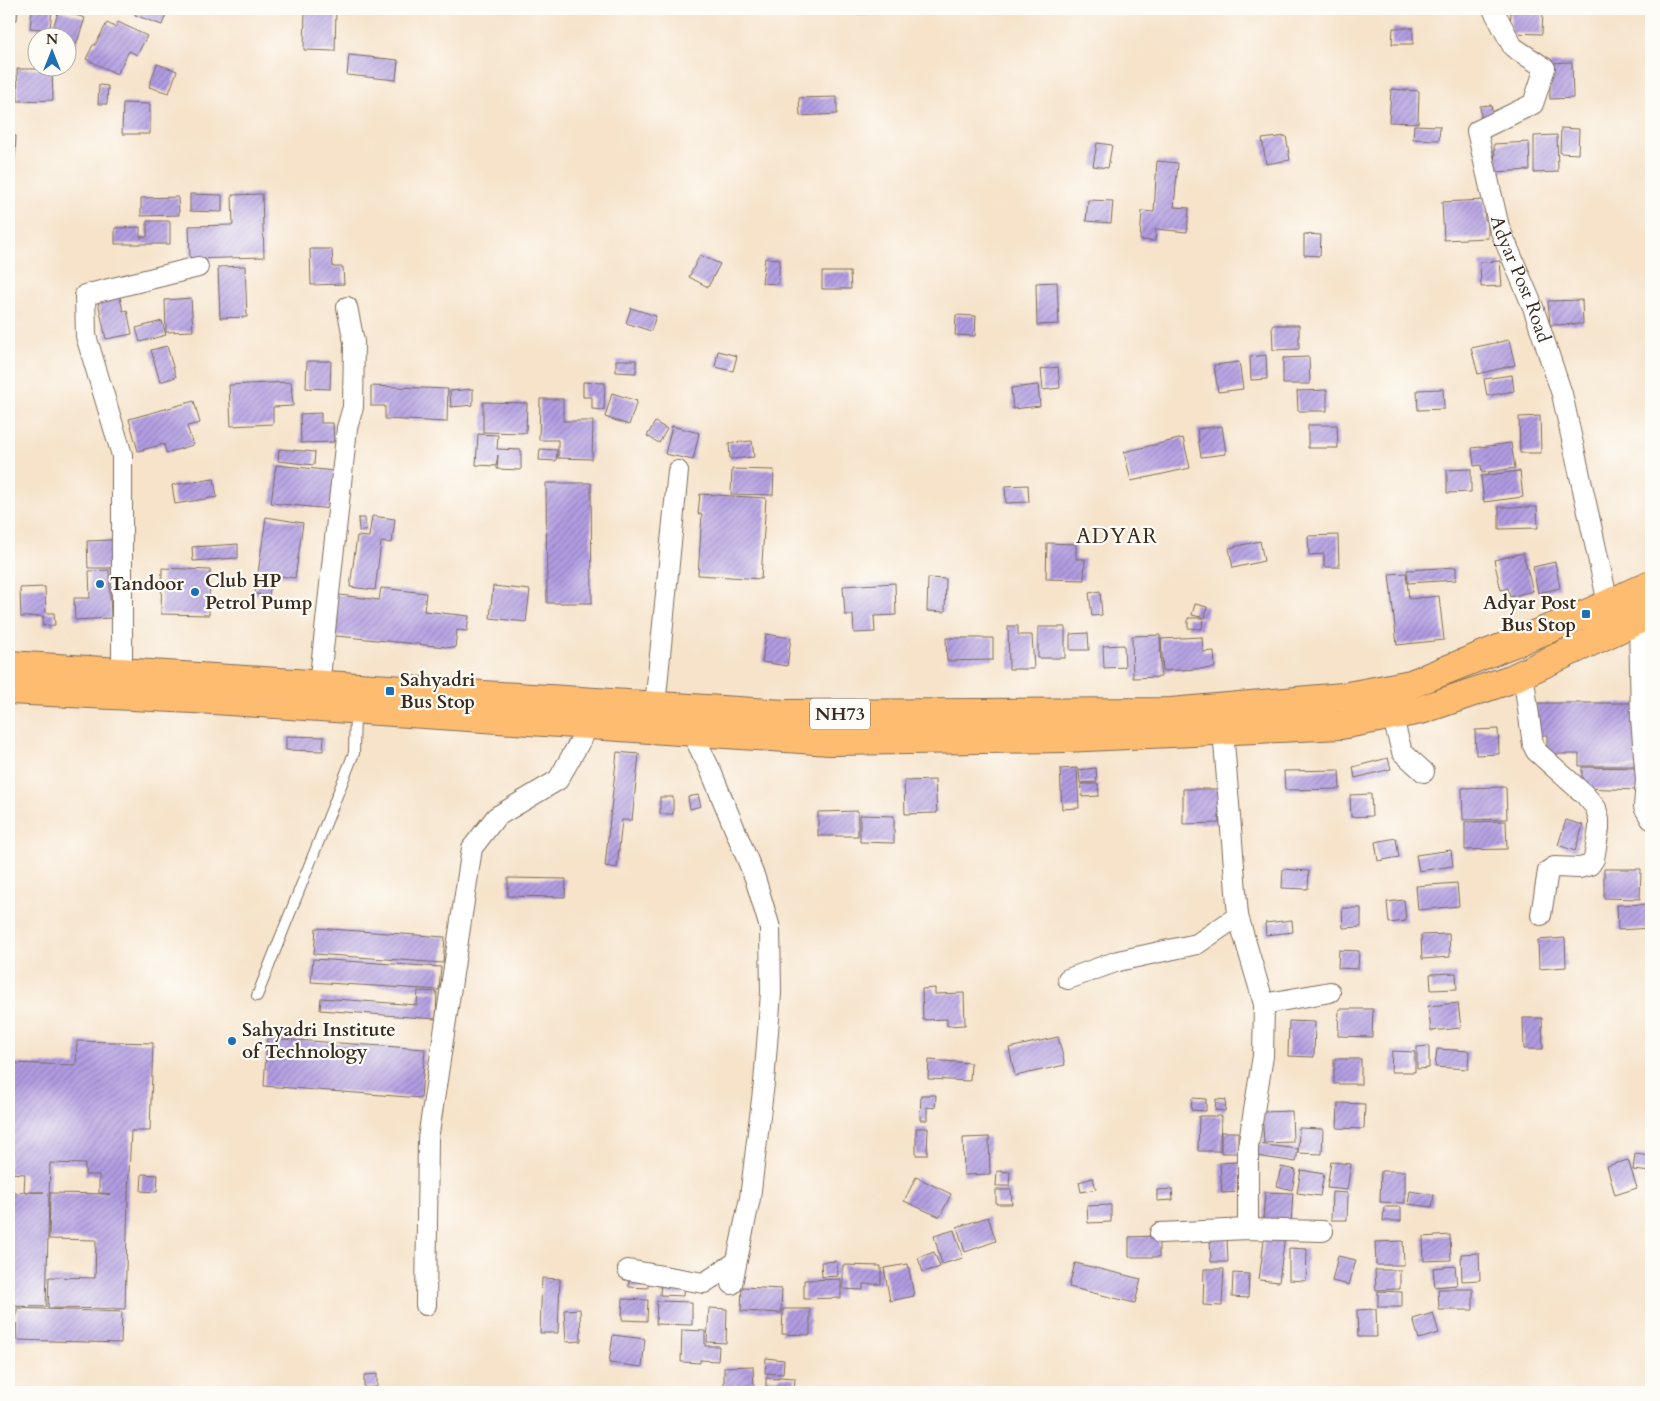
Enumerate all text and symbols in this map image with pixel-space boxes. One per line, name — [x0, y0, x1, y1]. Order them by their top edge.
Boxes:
north arrow — [28, 28, 78, 78]
text: N — [46, 30, 58, 49]
street label: Adyar Post Road — [1484, 213, 1557, 346]
district label: ADYAR — [1076, 522, 1158, 551]
place label: Club HP Petrol Pump — [205, 568, 313, 616]
place label: Tandoor — [110, 571, 184, 597]
marker: Tandoor — [94, 578, 106, 590]
marker: Club HP Petrol Pump — [189, 586, 201, 598]
place label: Adyar Post Bus Stop — [1483, 590, 1576, 638]
marker: Adyar Post Bus Stop — [1580, 608, 1592, 620]
place label: Sahyadri Bus Stop — [400, 667, 475, 715]
marker: Sahyadri Bus Stop — [384, 685, 396, 697]
road number: NH73 — [810, 699, 870, 730]
place label: Sahyadri Institute of Technology — [242, 1017, 396, 1065]
marker: Sahyadri Institute of Technology — [226, 1035, 238, 1047]

